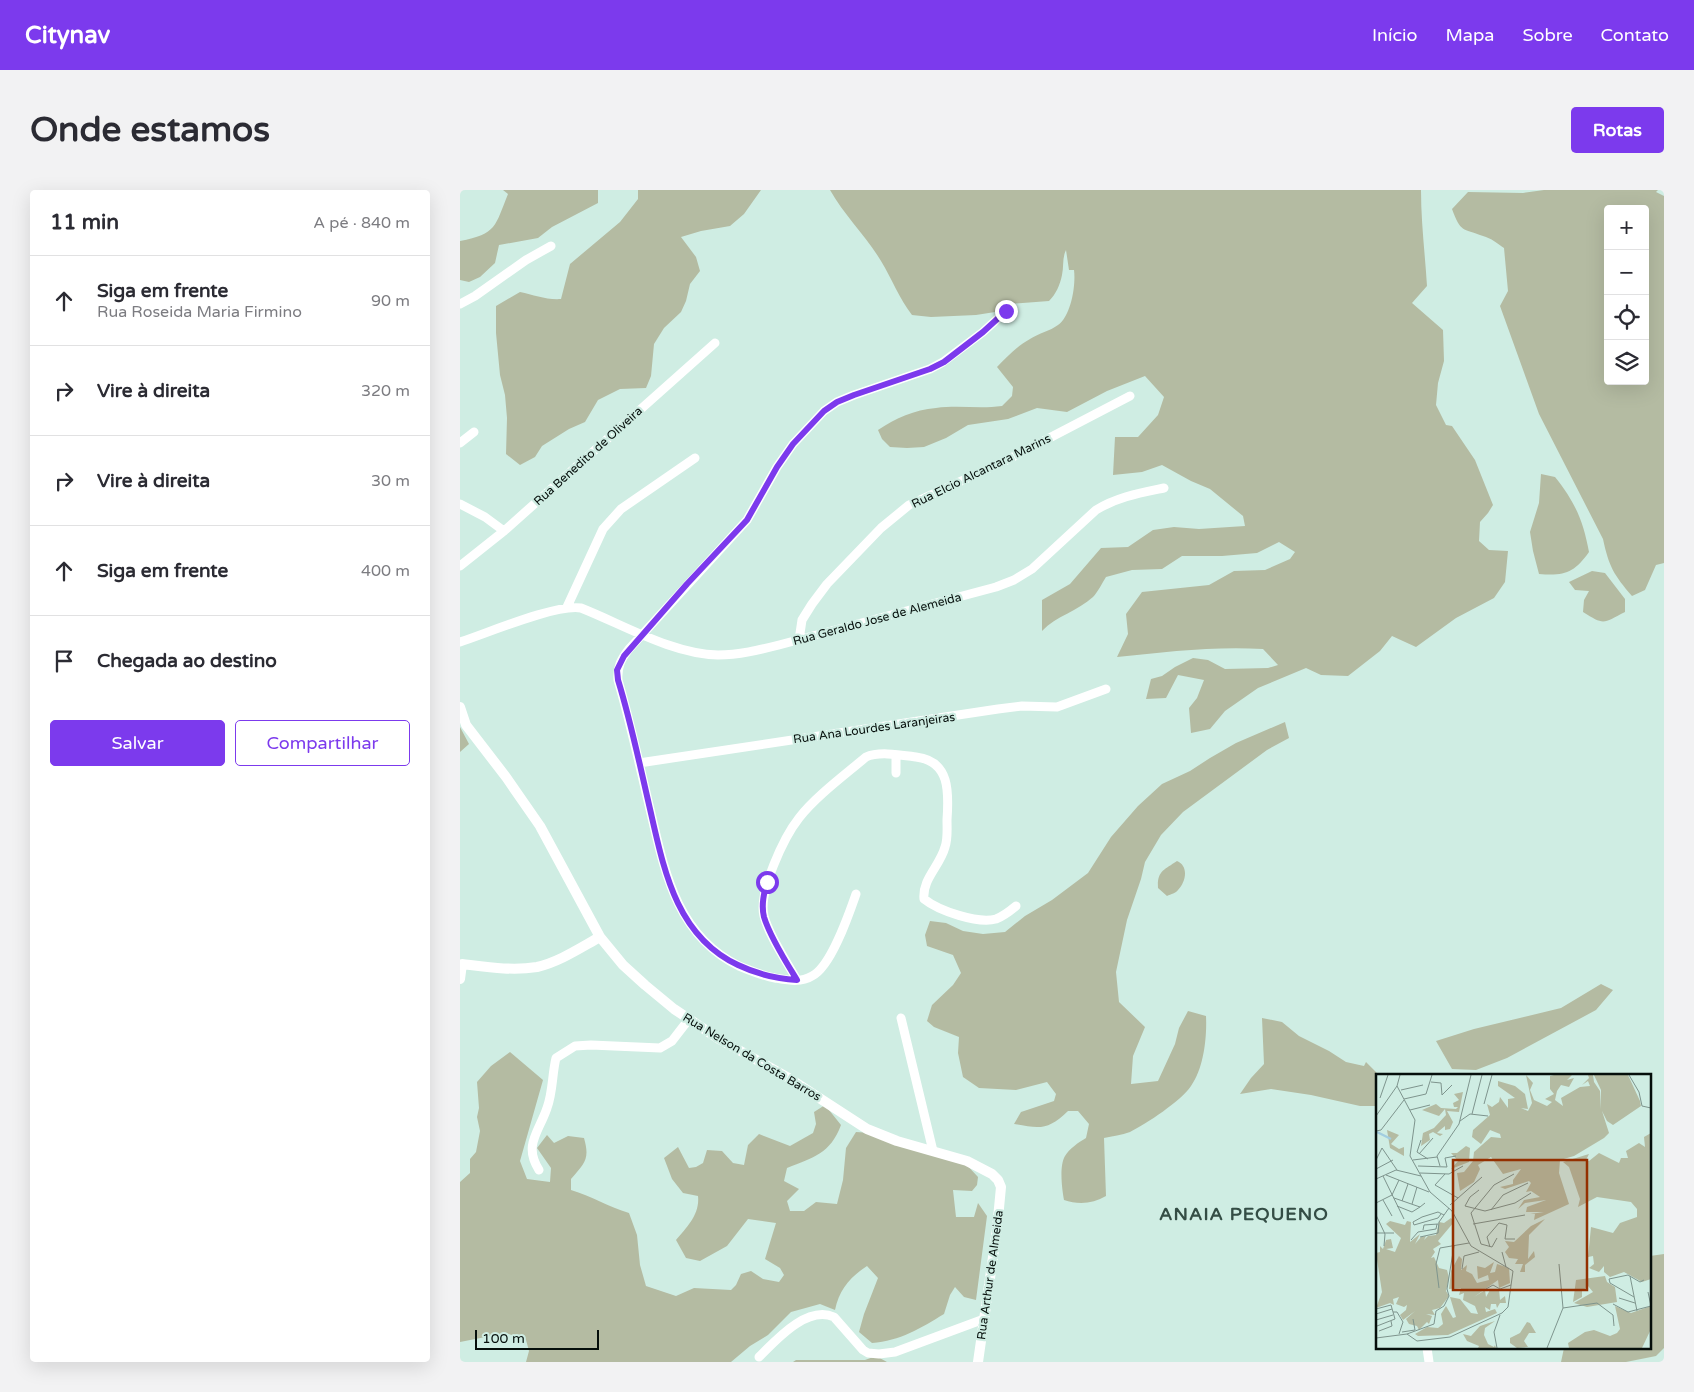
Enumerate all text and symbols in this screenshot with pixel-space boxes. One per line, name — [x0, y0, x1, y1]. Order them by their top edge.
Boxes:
text: Citynav — [25, 21, 110, 50]
text: Início — [1372, 24, 1417, 46]
text: Mapa — [1445, 24, 1494, 46]
text: Sobre — [1522, 24, 1573, 46]
text: Contato — [1601, 24, 1669, 46]
button: Rotas — [1571, 107, 1664, 153]
text: Onde estamos — [30, 109, 270, 151]
map controls — [1604, 205, 1649, 385]
button: + — [1604, 205, 1649, 250]
text: 11 min — [50, 210, 119, 235]
text: A pé · 840 m — [313, 213, 410, 233]
button: − — [1604, 250, 1649, 295]
text: Siga em frente — [97, 280, 228, 302]
icon: ahead — [50, 287, 78, 315]
text: 90 m — [371, 291, 410, 311]
button: locate — [1604, 295, 1649, 340]
route end — [995, 300, 1018, 323]
text: Rua Roseida Maria Firmino — [97, 302, 302, 322]
button: layers — [1604, 340, 1649, 385]
icon: right — [50, 377, 78, 405]
text: Vire à direita — [97, 380, 210, 402]
text: 320 m — [361, 381, 410, 401]
street label: Rua Benedito de Oliveira — [531, 404, 645, 508]
street label: Rua Elcio Alcantara Marins — [909, 431, 1053, 511]
icon: right — [50, 467, 78, 495]
text: Vire à direita — [97, 470, 210, 492]
text: 30 m — [371, 471, 410, 491]
icon: ahead — [50, 557, 78, 585]
text: Siga em frente — [97, 560, 228, 582]
text: 400 m — [361, 561, 410, 581]
street label: Rua Geraldo Jose de Alemeida — [791, 590, 963, 648]
icon: arrive — [50, 647, 78, 675]
text: Chegada ao destino — [97, 650, 277, 672]
street label: Rua Ana Lourdes Laranjeiras — [792, 710, 956, 746]
button: Salvar — [50, 720, 225, 766]
button: Compartilhar — [235, 720, 410, 766]
route start — [756, 871, 779, 894]
street label: Rua Nelson da Costa Barros — [680, 1010, 824, 1104]
inset map — [1376, 1074, 1652, 1350]
district label: ANAIA PEQUENO — [1159, 1203, 1329, 1225]
street label: Rua Arthur de Almeida — [974, 1209, 1006, 1341]
scale bar — [475, 1327, 599, 1350]
text: 100 m — [482, 1330, 525, 1347]

